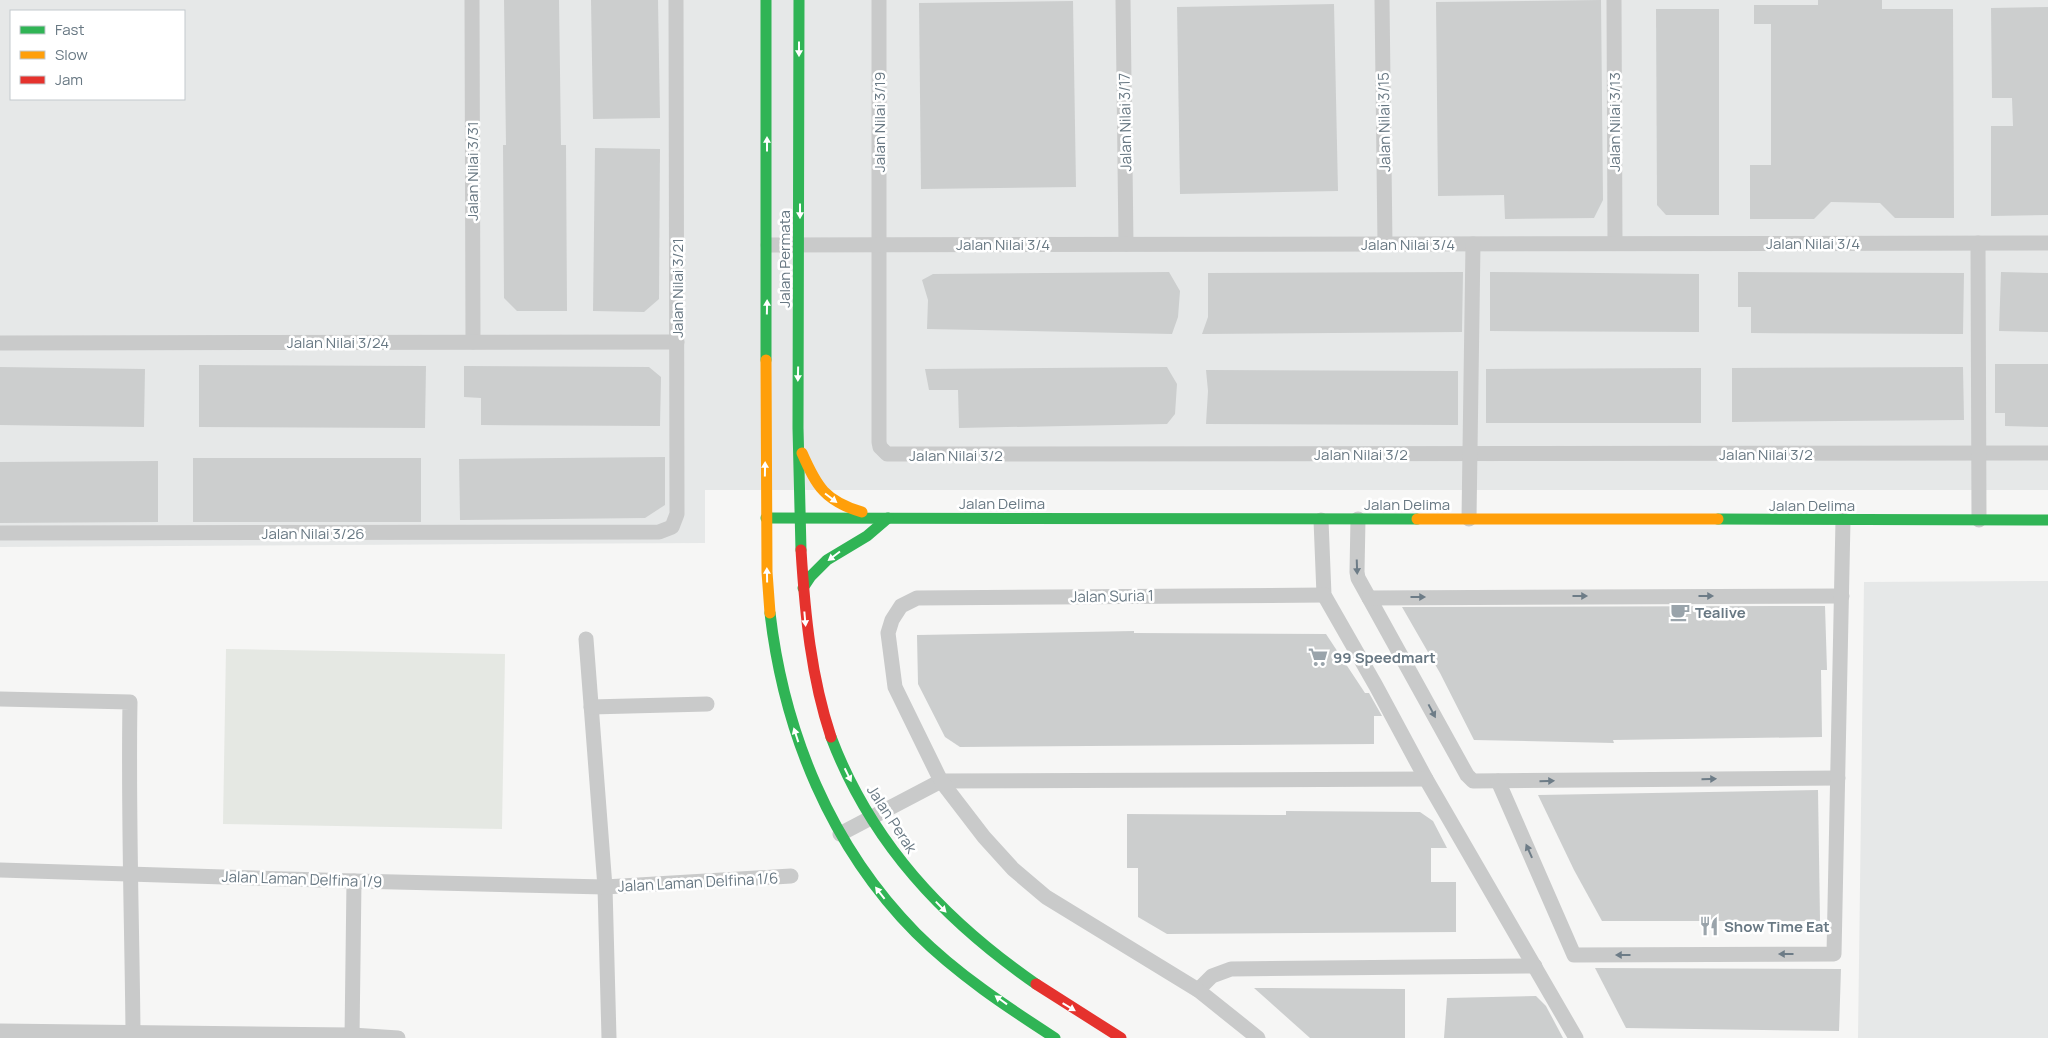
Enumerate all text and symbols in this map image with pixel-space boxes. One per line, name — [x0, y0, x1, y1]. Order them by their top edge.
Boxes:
legend — [10, 10, 185, 100]
text: Fast — [55, 19, 84, 40]
one-way arrow — [795, 41, 803, 57]
text: Slow — [55, 44, 88, 65]
text: Jam — [55, 69, 83, 90]
street label: Jalan Nilai 3/19 — [869, 72, 890, 172]
street label: Jalan Nilai 3/15 — [1373, 72, 1395, 172]
street label: Jalan Nilai 3/13 — [1604, 72, 1625, 172]
street label: Jalan Nilai 3/17 — [1114, 73, 1136, 171]
street label: Jalan Nilai 3/31 — [462, 121, 483, 221]
one-way arrow — [763, 136, 771, 152]
one-way arrow — [796, 203, 804, 219]
street label: Jalan Permata — [774, 210, 795, 308]
street label: Jalan Nilai 3/4 — [1766, 233, 1860, 254]
street label: Jalan Nilai 3/4 — [956, 234, 1050, 255]
street label: Jalan Nilai 3/4 — [1361, 234, 1455, 255]
street label: Jalan Nilai 3/21 — [667, 238, 688, 338]
one-way arrow — [763, 298, 771, 314]
street label: Jalan Nilai 3/24 — [287, 332, 389, 353]
one-way arrow — [794, 366, 802, 382]
street label: Jalan Nilai 3/2 — [1314, 444, 1408, 465]
street label: Jalan Nilai 3/2 — [1719, 444, 1813, 465]
street label: Jalan Nilai 3/2 — [909, 445, 1003, 466]
one-way arrow — [761, 461, 769, 477]
one-way arrow — [824, 493, 837, 504]
street label: Jalan Delima — [959, 493, 1045, 514]
street label: Jalan Delima — [1364, 494, 1450, 515]
street label: Jalan Delima — [1769, 495, 1855, 516]
street label: Jalan Nilai 3/26 — [261, 523, 365, 544]
one-way arrow — [828, 550, 841, 561]
one-way arrow — [1353, 560, 1361, 576]
one-way arrow — [763, 567, 771, 583]
street label: Jalan Suria 1 — [1070, 585, 1154, 607]
one-way arrow — [1573, 592, 1589, 600]
one-way arrow — [1698, 592, 1714, 600]
one-way arrow — [1410, 593, 1426, 601]
cafe icon: Tealive — [1669, 601, 1691, 623]
place label: Tealive — [1695, 602, 1746, 623]
one-way arrow — [802, 611, 810, 627]
supermarket icon: 99 Speedmart — [1307, 646, 1329, 668]
place label: 99 Speedmart — [1333, 647, 1436, 668]
one-way arrow — [1428, 703, 1436, 718]
one-way arrow — [792, 727, 799, 742]
one-way arrow — [844, 768, 852, 782]
one-way arrow — [1701, 775, 1717, 783]
one-way arrow — [1539, 777, 1555, 785]
street label: Jalan Perak — [862, 781, 922, 858]
one-way arrow — [1524, 844, 1532, 858]
street label: Jalan Laman Delfina 1/9 — [221, 866, 383, 892]
street label: Jalan Laman Delfina 1/6 — [617, 867, 779, 897]
one-way arrow — [875, 886, 886, 899]
one-way arrow — [935, 901, 947, 913]
restaurant icon: Show Time Eat — [1698, 915, 1720, 937]
place label: Show Time Eat — [1724, 916, 1830, 937]
one-way arrow — [1777, 950, 1793, 958]
one-way arrow — [1615, 951, 1631, 959]
one-way arrow — [995, 995, 1008, 1006]
one-way arrow — [1062, 1002, 1075, 1011]

